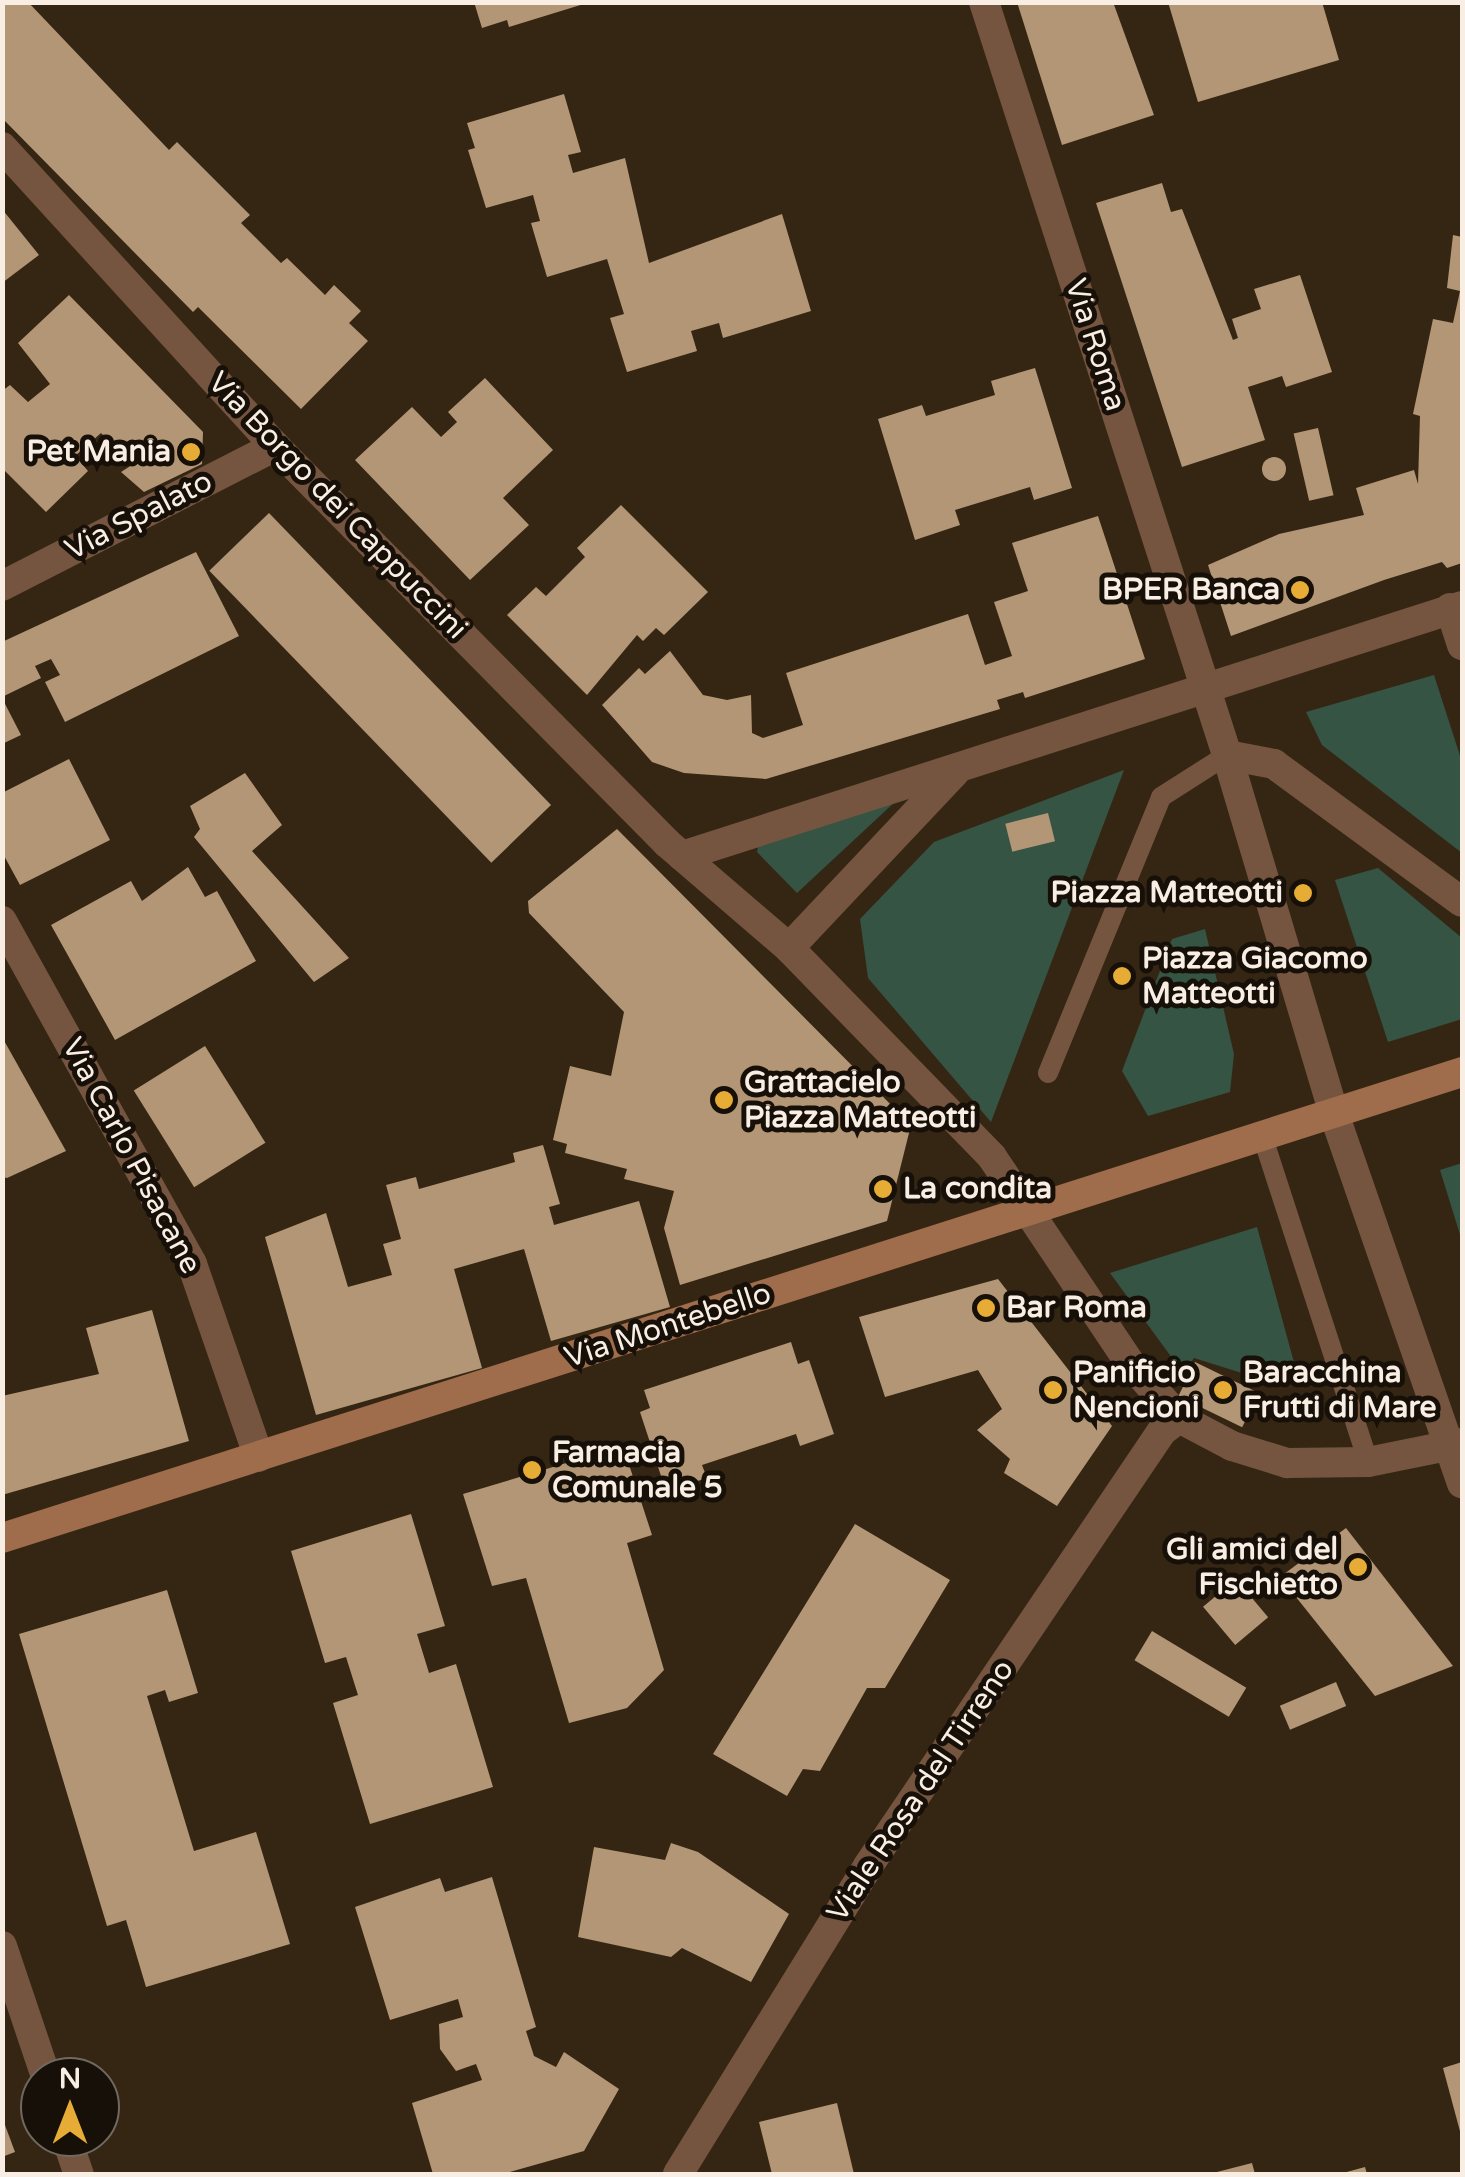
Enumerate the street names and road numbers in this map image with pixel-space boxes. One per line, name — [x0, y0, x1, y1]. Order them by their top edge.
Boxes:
street label: Via Roma — [1057, 274, 1133, 416]
street label: Via Borgo dei Cappuccini — [200, 365, 474, 647]
street label: Via Spalato — [59, 464, 219, 568]
street label: Via Carlo Pisacane — [54, 1032, 208, 1280]
street label: Via Montebello — [560, 1276, 776, 1376]
street label: Viale Rosa del Tirreno — [820, 1653, 1022, 1929]

